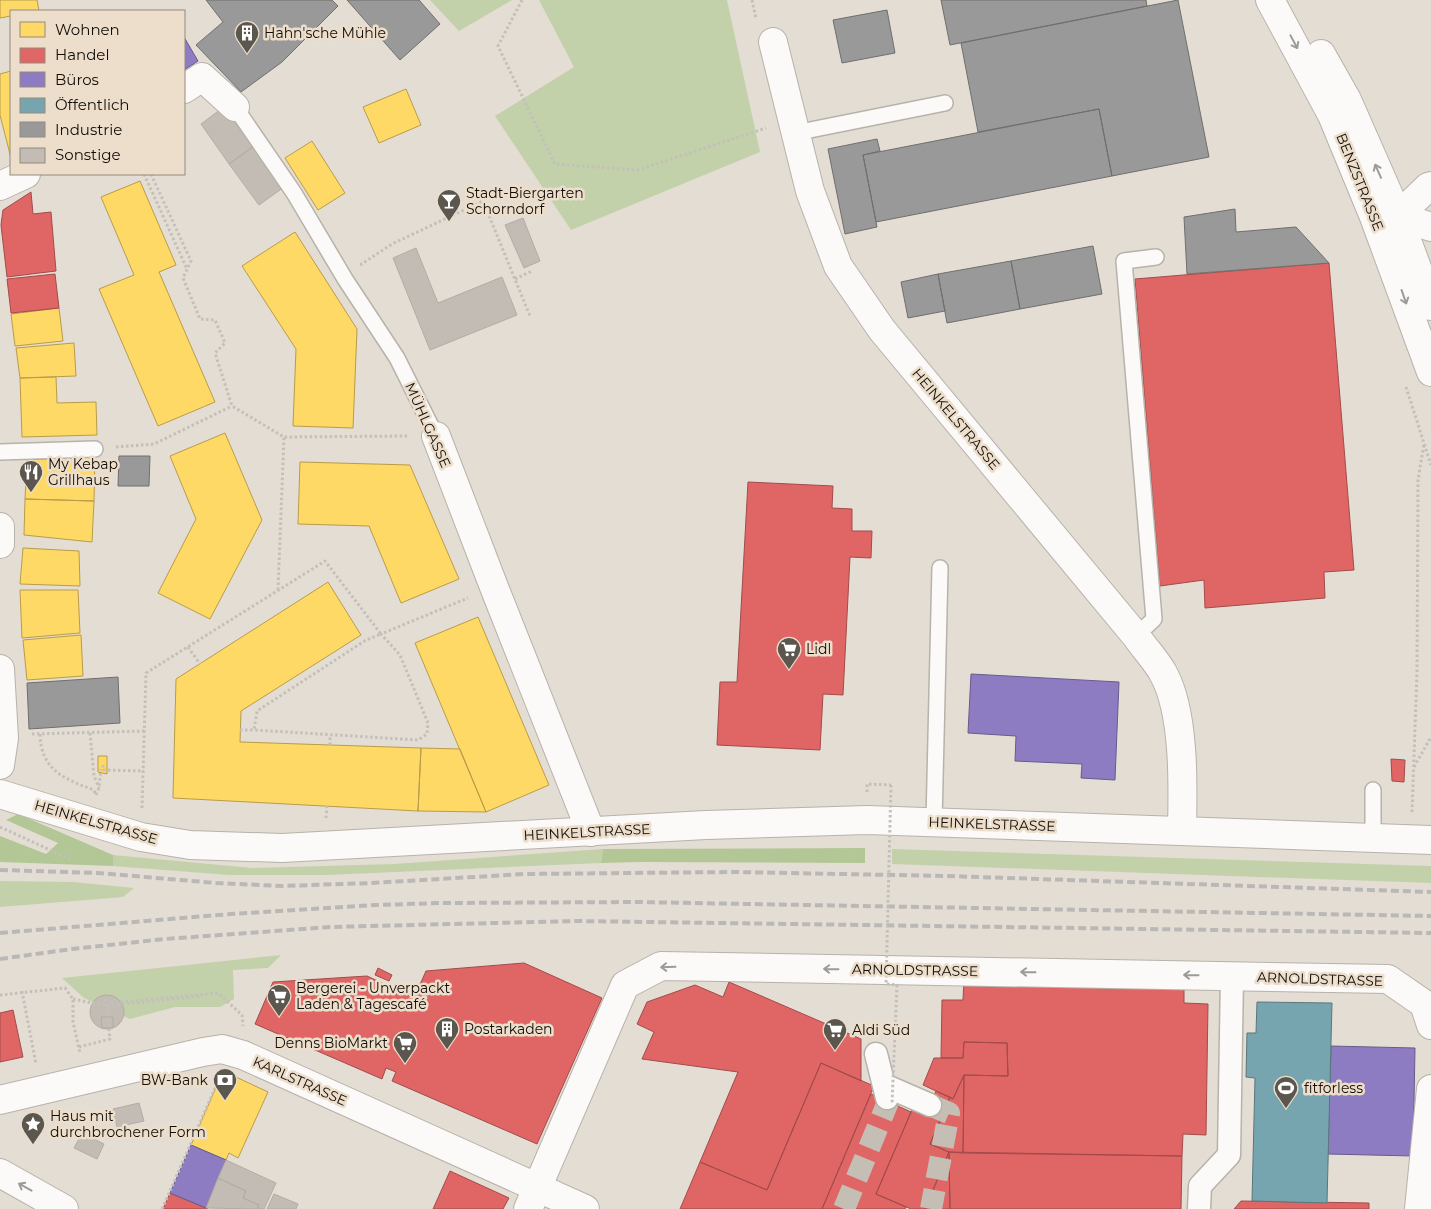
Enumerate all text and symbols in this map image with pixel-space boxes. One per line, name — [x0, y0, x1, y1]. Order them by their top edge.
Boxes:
legend — [10, 10, 185, 175]
text: Wohnen — [55, 20, 120, 39]
building icon: Hahn'sche Mühle — [234, 20, 260, 54]
place label: Hahn'sche Mühle — [264, 24, 386, 42]
one-way arrow — [1289, 35, 1299, 50]
text: Handel — [55, 45, 109, 64]
text: Büros — [55, 70, 99, 89]
text: Öffentlich — [55, 95, 129, 114]
text: Industrie — [55, 120, 122, 139]
street label: BENZSTRASSE — [1332, 131, 1388, 233]
text: Sonstige — [55, 145, 121, 164]
one-way arrow — [1373, 164, 1383, 179]
place label: Stadt-Biergarten Schorndorf — [466, 184, 584, 218]
bar icon: Stadt-Biergarten Schorndorf — [436, 188, 462, 222]
one-way arrow — [1399, 289, 1409, 305]
street label: HEINKELSTRASSE — [908, 365, 1004, 473]
street label: MÜHLGASSE — [401, 380, 455, 470]
place label: My Kebap Grillhaus — [48, 455, 118, 489]
restaurant icon: My Kebap Grillhaus — [18, 459, 44, 493]
supermarket icon: Lidl — [776, 636, 802, 670]
place label: Lidl — [806, 640, 831, 658]
street label: HEINKELSTRASSE — [32, 796, 160, 848]
street label: HEINKELSTRASSE — [928, 813, 1056, 835]
street label: HEINKELSTRASSE — [523, 820, 651, 844]
street label: ARNOLDSTRASSE — [852, 960, 978, 980]
one-way arrow — [661, 962, 677, 971]
one-way arrow — [823, 964, 839, 973]
one-way arrow — [1020, 967, 1036, 977]
street label: ARNOLDSTRASSE — [1257, 968, 1383, 990]
one-way arrow — [1183, 971, 1199, 980]
place label: Bergerei - Unverpackt Laden & Tagescafé — [296, 979, 450, 1013]
supermarket icon: Bergerei - Unverpackt Laden & Tagescafé — [266, 983, 292, 1017]
building icon: Postarkaden — [434, 1016, 460, 1050]
supermarket icon: Aldi Süd — [822, 1017, 848, 1051]
place label: Postarkaden — [464, 1020, 553, 1038]
place label: Aldi Süd — [852, 1021, 910, 1039]
supermarket icon: Denns BioMarkt — [392, 1030, 418, 1064]
place label: Denns BioMarkt — [274, 1034, 388, 1052]
street label: KARLSTRASSE — [250, 1052, 350, 1110]
bank icon: BW-Bank — [212, 1067, 238, 1101]
place label: BW-Bank — [141, 1071, 209, 1089]
sports icon: fitforless — [1273, 1075, 1299, 1109]
place label: fitforless — [1304, 1079, 1363, 1097]
place label: Haus mit durchbrochener Form — [50, 1107, 206, 1141]
place icon: Haus mit durchbrochener Form — [20, 1111, 46, 1145]
one-way arrow — [17, 1182, 32, 1192]

